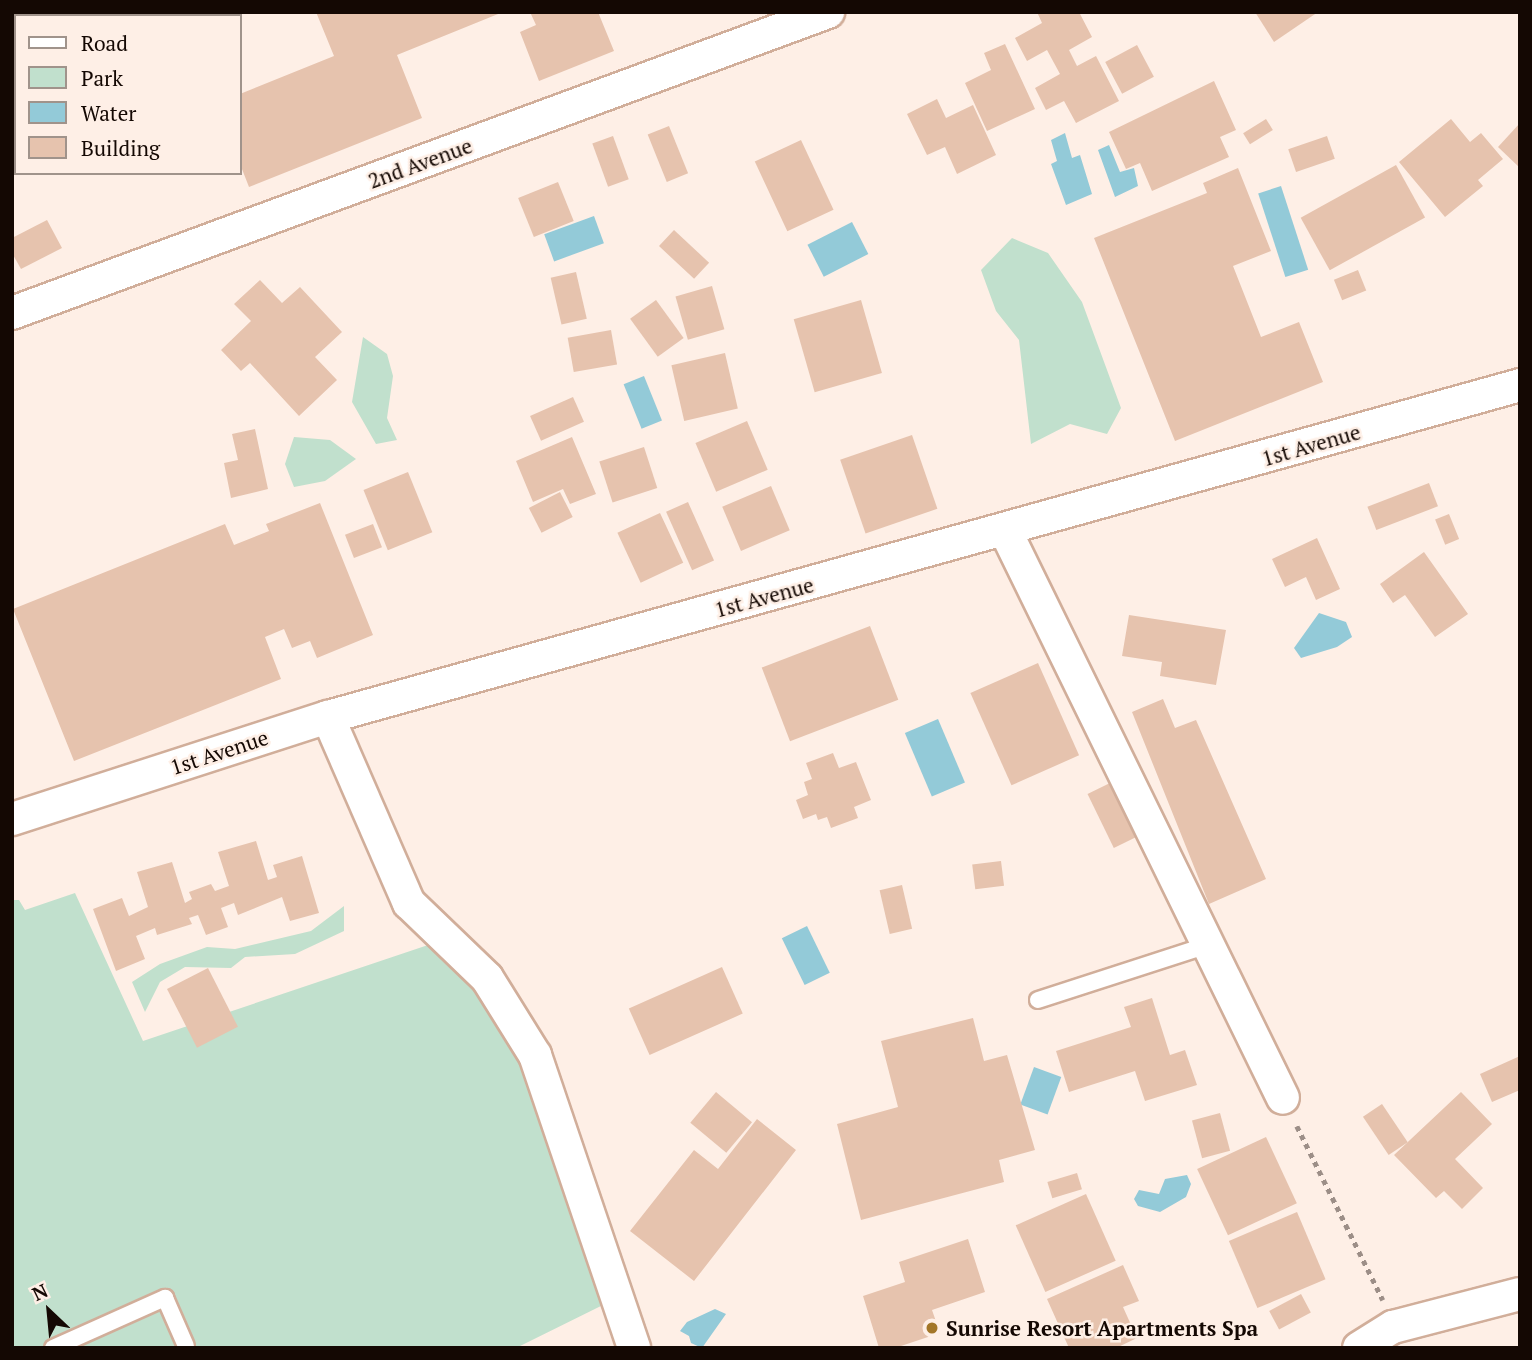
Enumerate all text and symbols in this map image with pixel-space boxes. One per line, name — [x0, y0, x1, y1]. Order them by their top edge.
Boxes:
legend — [14, 14, 242, 175]
text: Road — [81, 29, 128, 57]
text: Park — [81, 64, 123, 92]
text: Water — [81, 99, 136, 127]
street label: 2nd Avenue — [364, 132, 476, 194]
text: Building — [81, 134, 160, 162]
street label: 1st Avenue — [1259, 419, 1363, 471]
street label: 1st Avenue — [712, 572, 816, 622]
street label: 1st Avenue — [167, 724, 271, 780]
north arrow — [14, 1276, 84, 1346]
text: N — [28, 1277, 52, 1306]
place label: Sunrise Resort Apartments Spa — [946, 1315, 1258, 1341]
marker: Sunrise Resort Apartments Spa — [924, 1320, 940, 1336]

